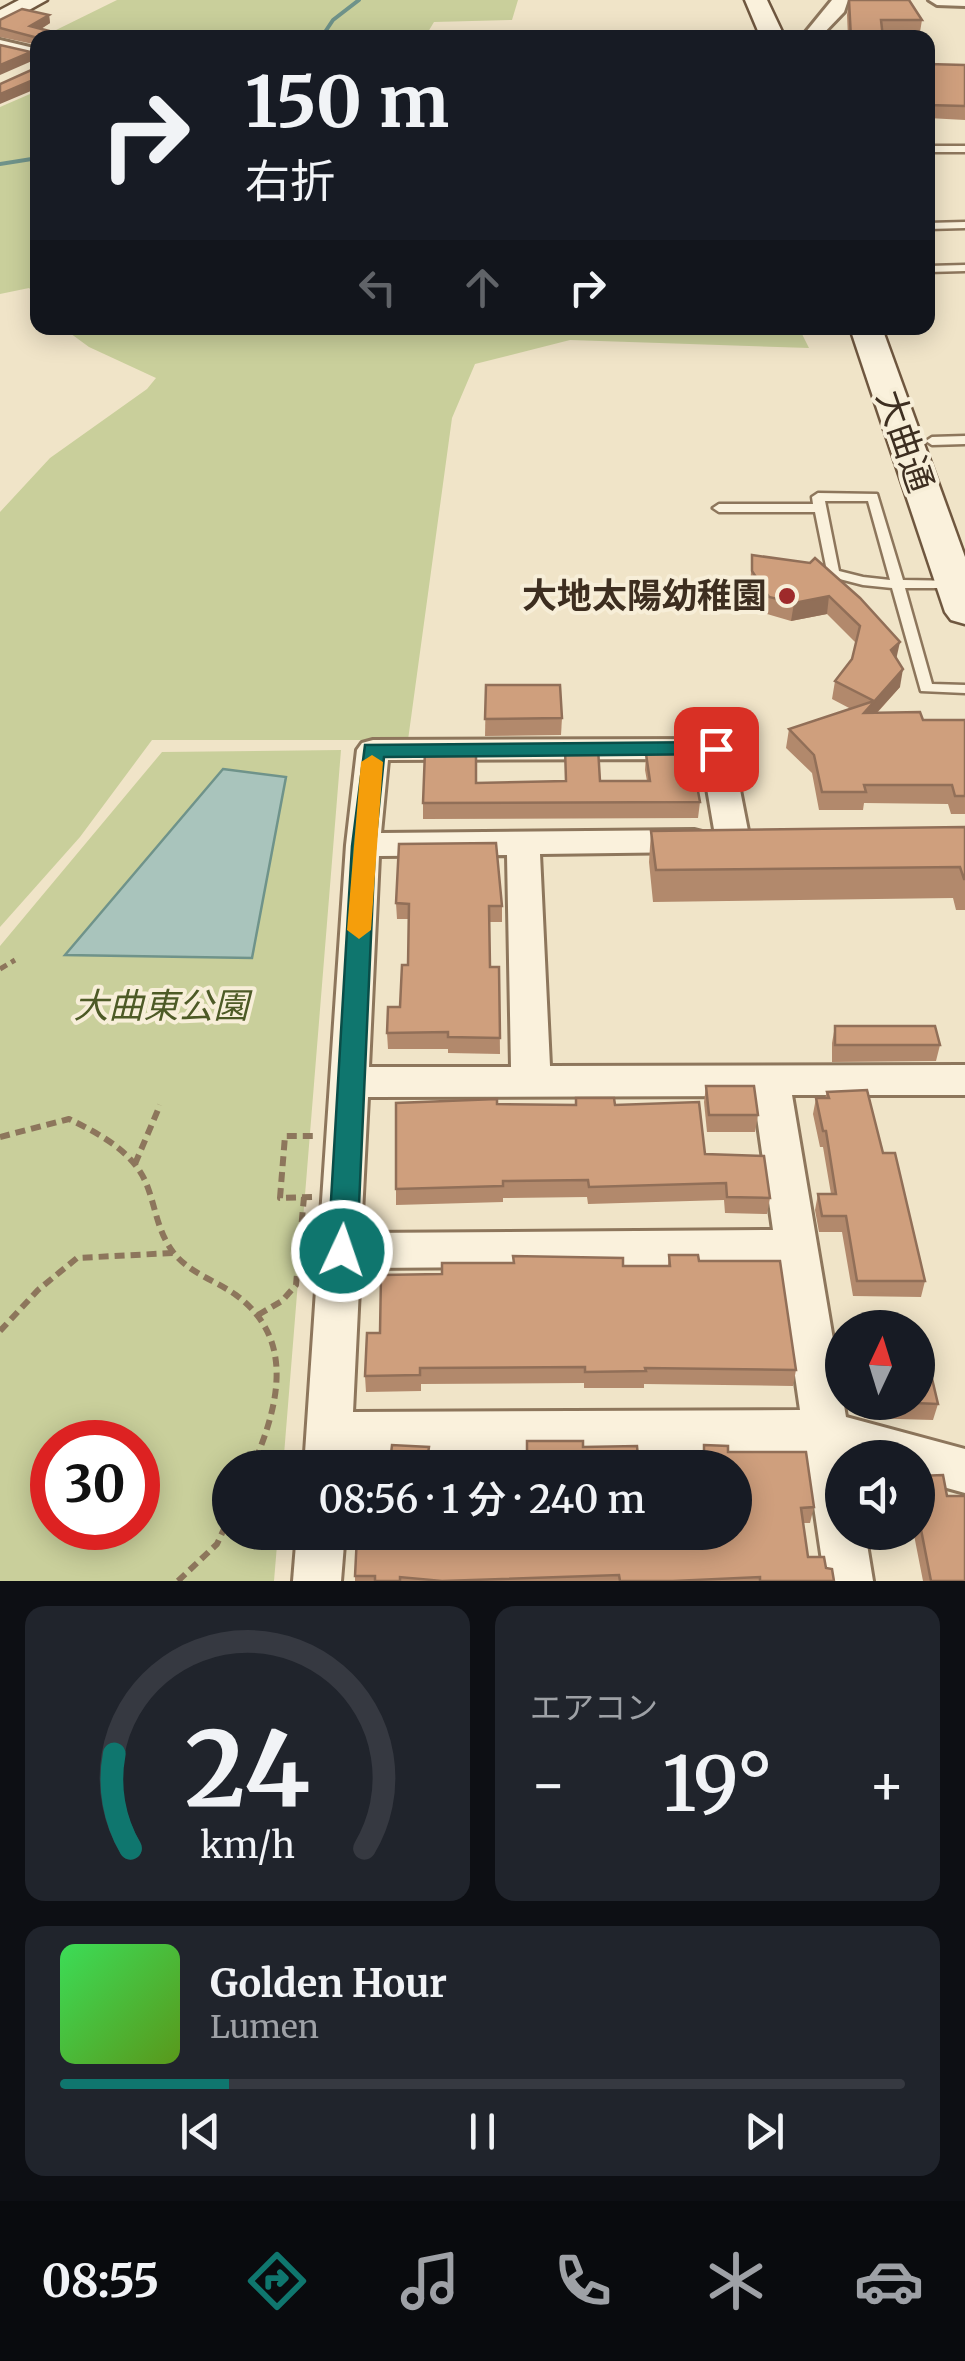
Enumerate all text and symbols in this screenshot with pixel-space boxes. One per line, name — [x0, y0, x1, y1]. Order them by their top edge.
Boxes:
text: 150 m — [245, 58, 449, 146]
icon: right — [80, 70, 210, 200]
text: 右折 — [245, 153, 335, 209]
icon: left — [350, 260, 405, 315]
icon: ahead — [455, 260, 510, 315]
icon: right — [560, 260, 615, 315]
street label: 大曲通 — [867, 384, 943, 498]
place label: 大地太陽幼稚園 — [522, 574, 767, 618]
marker: 大地太陽幼稚園 — [776, 585, 798, 607]
pin — [674, 707, 759, 792]
icon: arrive — [689, 722, 744, 777]
park label: 大曲東公園 — [73, 984, 253, 1028]
position arrow — [290, 1199, 394, 1303]
north arrow — [825, 1310, 935, 1420]
map controls — [825, 1310, 935, 1550]
speed limit sign: 30 — [30, 1420, 160, 1550]
button: sound — [825, 1440, 935, 1550]
text: 08:56 · 1 分 · 240 m — [319, 1476, 645, 1523]
text: エアコン — [530, 1688, 658, 1728]
text: 24 — [185, 1704, 310, 1834]
text: 19° — [662, 1737, 773, 1831]
text: − — [530, 1750, 567, 1819]
text: + — [868, 1750, 905, 1819]
text: km/h — [200, 1823, 295, 1868]
text: Golden Hour — [210, 1960, 447, 2007]
text: Lumen — [210, 2007, 319, 2047]
icon: previous — [173, 2104, 228, 2159]
icon: pause — [455, 2104, 510, 2159]
icon: next — [737, 2104, 792, 2159]
icon: directions — [242, 2246, 312, 2316]
icon: music — [395, 2246, 465, 2316]
icon: phone — [548, 2246, 618, 2316]
icon: climate — [701, 2246, 771, 2316]
icon: car — [854, 2246, 924, 2316]
text: 08:55 — [41, 2253, 159, 2309]

